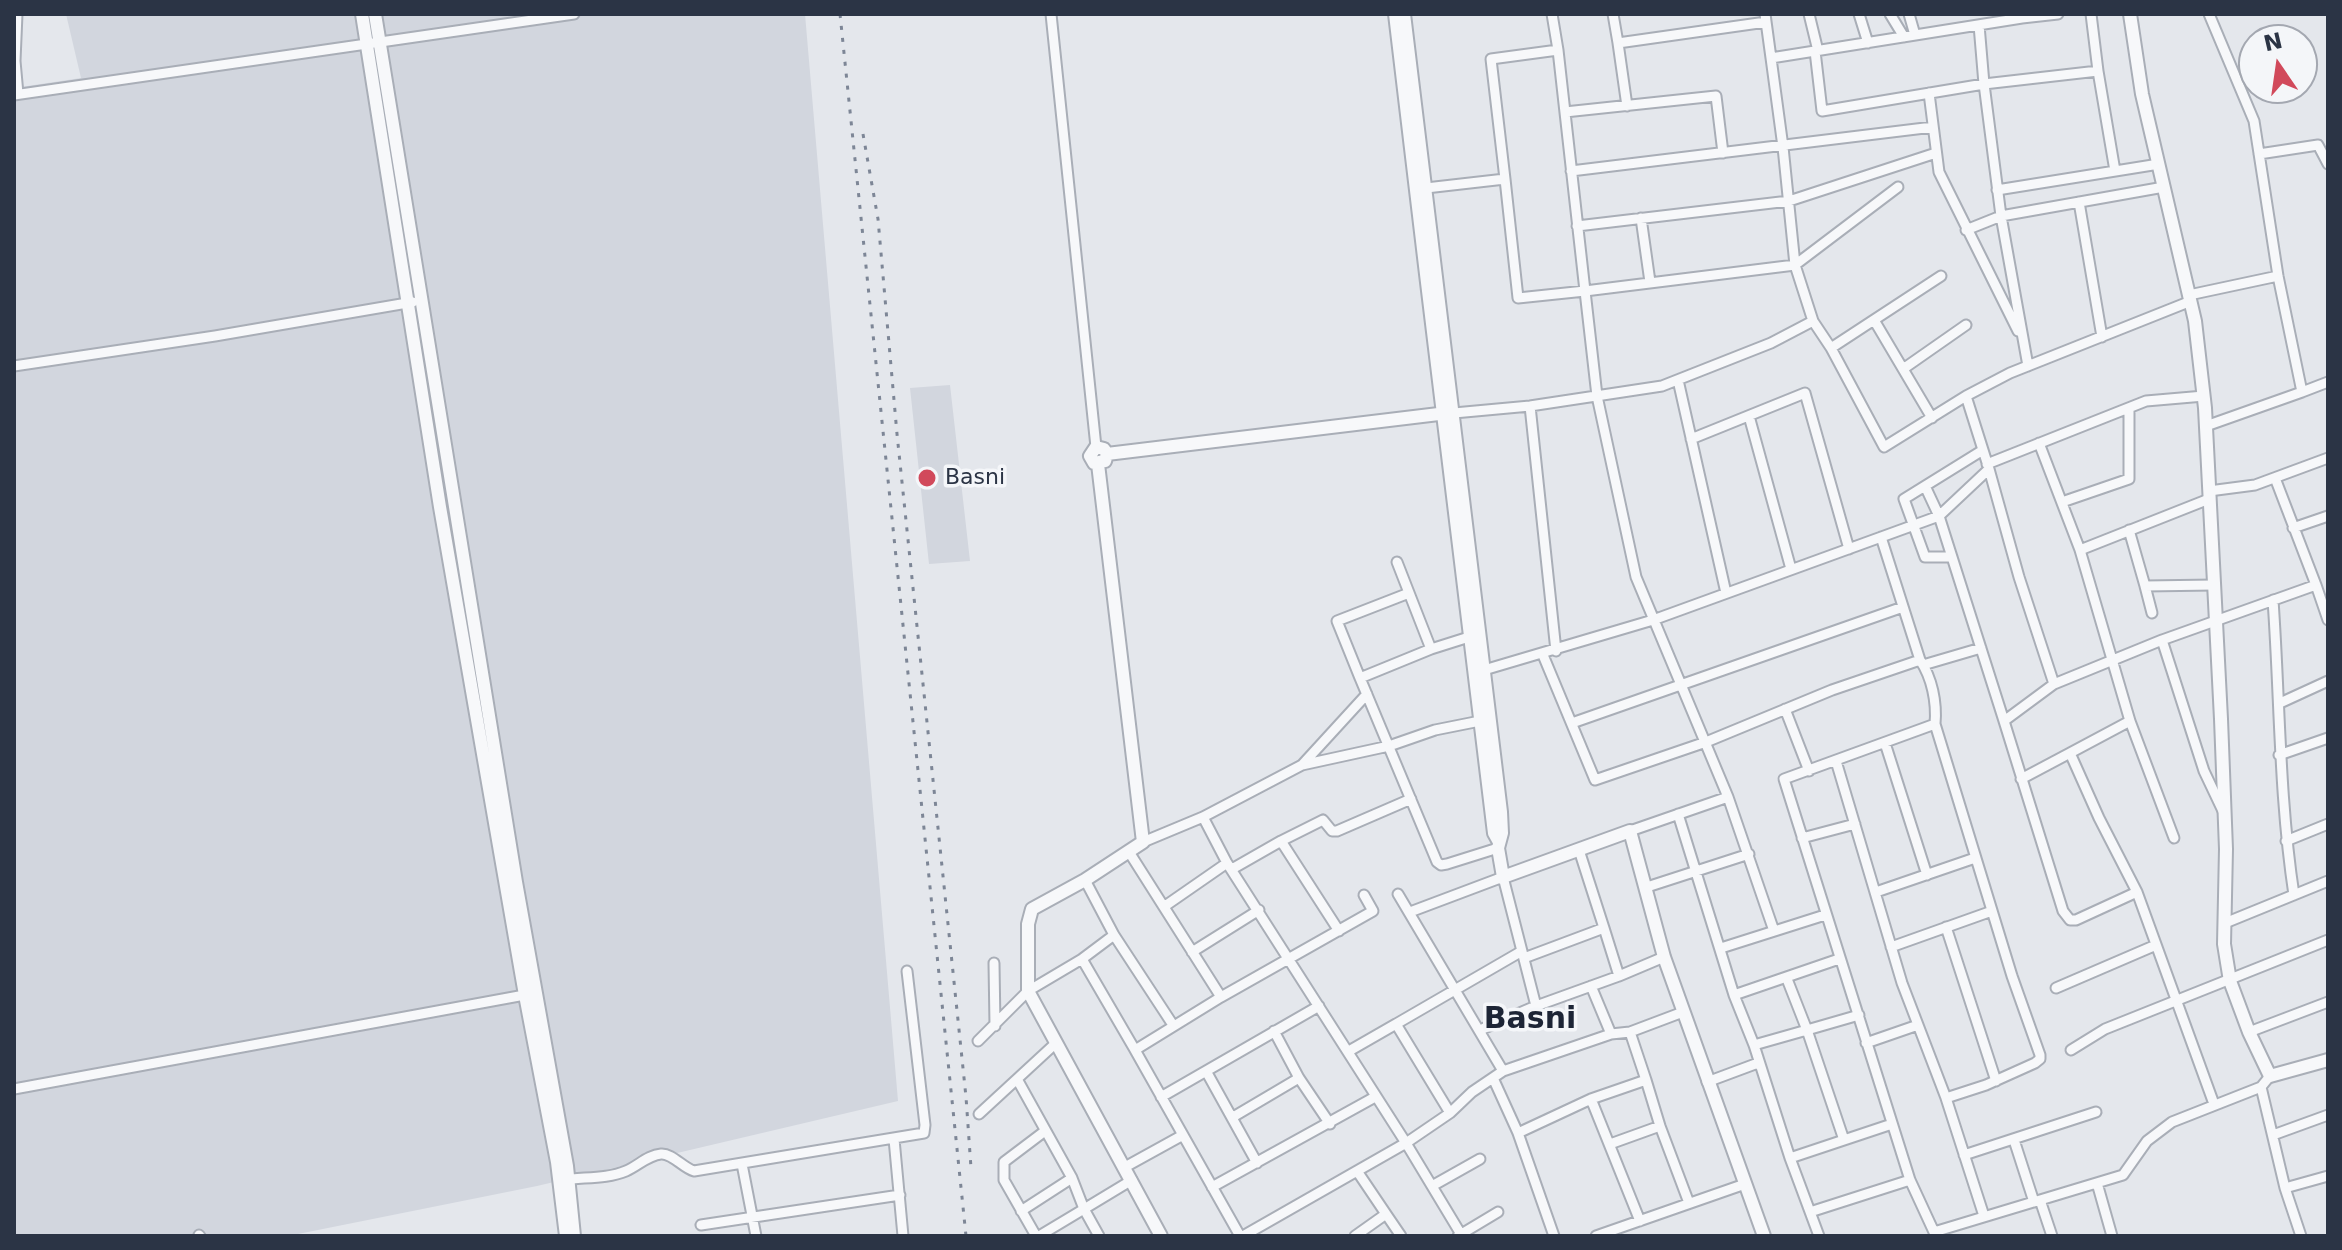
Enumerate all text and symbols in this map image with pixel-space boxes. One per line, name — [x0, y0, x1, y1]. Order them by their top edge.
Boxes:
north arrow — [2238, 24, 2318, 104]
text: N — [2261, 28, 2285, 56]
place label: Basni — [945, 465, 1005, 491]
marker: Basni — [916, 467, 938, 489]
district label: Basni — [1484, 1002, 1576, 1038]

